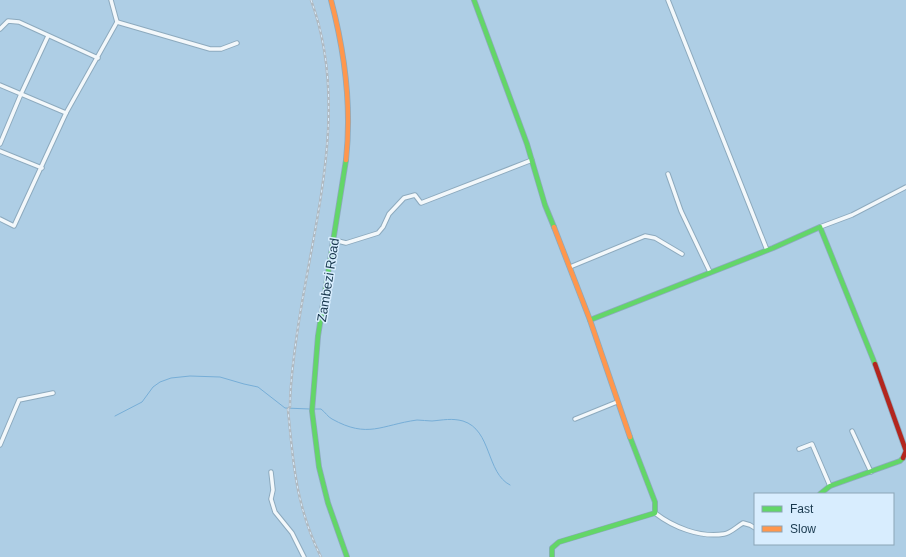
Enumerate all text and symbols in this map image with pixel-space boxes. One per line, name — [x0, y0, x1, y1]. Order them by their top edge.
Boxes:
street label: Zambezi Road — [314, 237, 342, 323]
legend — [754, 493, 894, 545]
text: Fast — [790, 502, 814, 516]
text: Slow — [790, 522, 816, 536]

